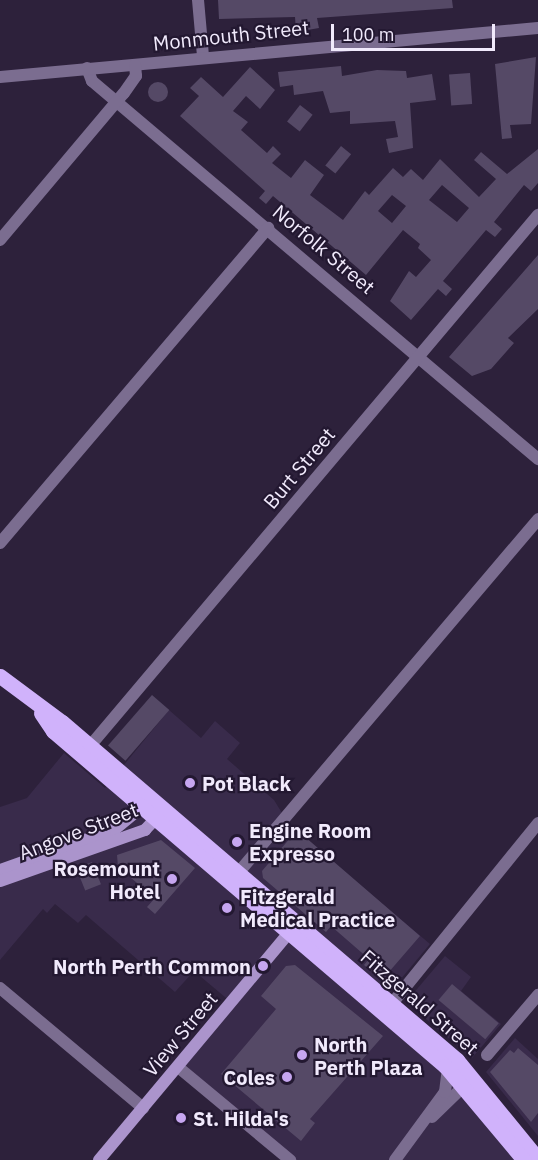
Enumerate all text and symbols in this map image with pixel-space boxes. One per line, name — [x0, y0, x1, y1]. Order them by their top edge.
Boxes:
scale bar — [334, 12, 498, 50]
street label: Monmouth Street — [152, 15, 310, 55]
text: 100 m — [342, 23, 394, 46]
street label: Norfolk Street — [268, 199, 380, 299]
street label: Burt Street — [258, 423, 340, 513]
place label: Pot Black — [202, 771, 291, 795]
marker: Pot Black — [183, 776, 197, 790]
street label: Angove Street — [15, 797, 141, 865]
place label: Engine Room Expresso — [249, 819, 371, 866]
marker: Engine Room Expresso — [230, 835, 244, 849]
place label: Rosemount Hotel — [54, 856, 160, 903]
marker: Rosemount Hotel — [165, 872, 179, 886]
place label: Fitzgerald Medical Practice — [240, 885, 395, 932]
marker: Fitzgerald Medical Practice — [218, 899, 236, 917]
street label: Fitzgerald Street — [356, 944, 484, 1060]
place label: North Perth Common — [53, 954, 251, 978]
marker: North Perth Common — [256, 959, 270, 973]
street label: View Street — [138, 987, 222, 1081]
place label: North Perth Plaza — [314, 1032, 423, 1079]
marker: North Perth Plaza — [295, 1048, 309, 1062]
place label: Coles — [223, 1065, 275, 1089]
marker: Coles — [280, 1070, 294, 1084]
place label: St. Hilda's — [193, 1106, 289, 1130]
marker: St. Hilda's — [174, 1111, 188, 1125]

